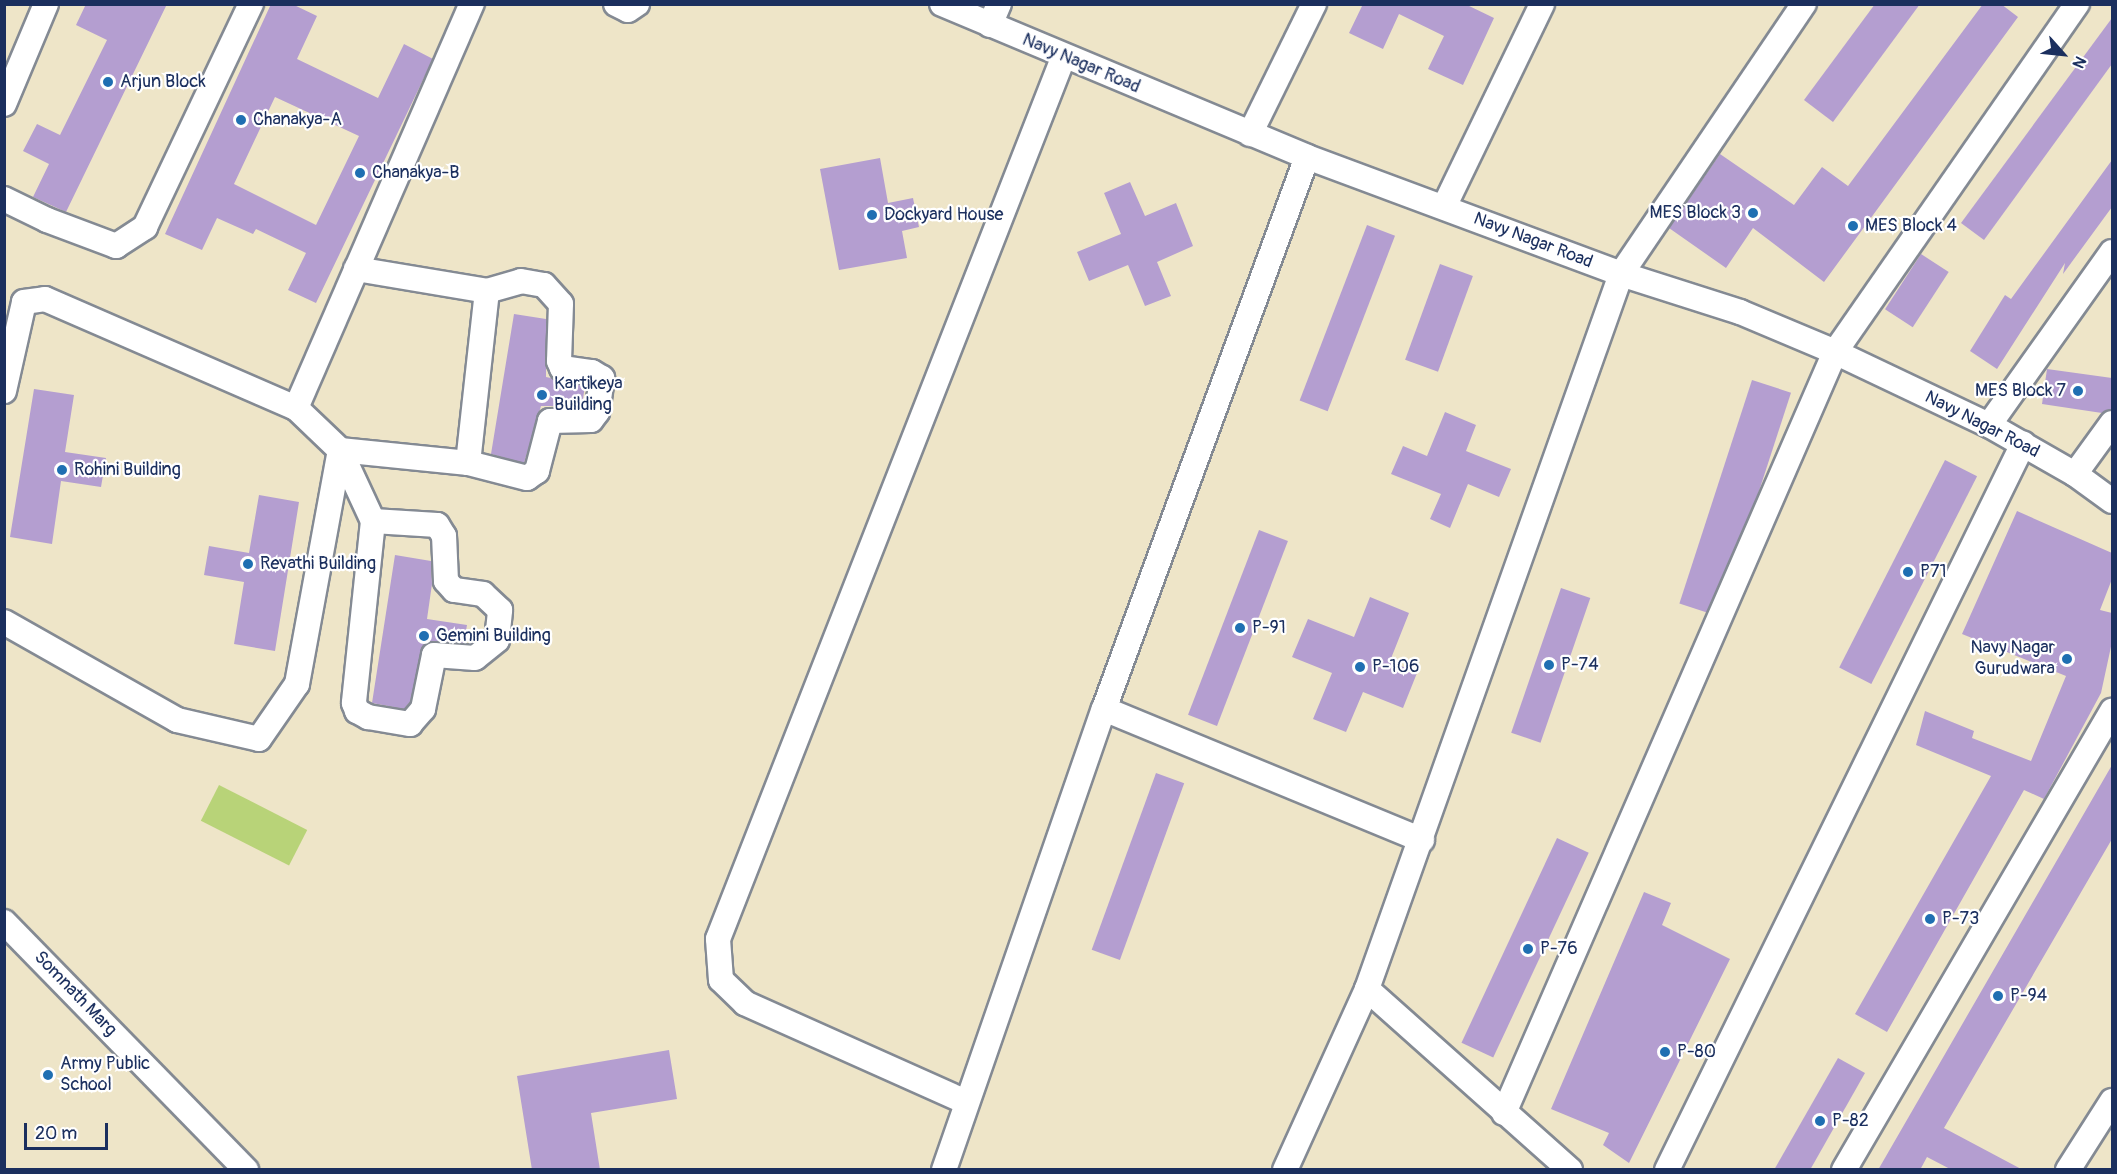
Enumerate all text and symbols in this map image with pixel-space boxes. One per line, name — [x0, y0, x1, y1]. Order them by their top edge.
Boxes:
north arrow — [2033, 24, 2093, 84]
street label: Navy Nagar Road — [1019, 29, 1143, 99]
text: N — [2068, 53, 2090, 72]
place label: Arjun Block — [120, 71, 206, 93]
marker: Arjun Block — [101, 75, 115, 89]
place label: Chanakya-A — [253, 109, 342, 131]
marker: Chanakya-A — [234, 113, 248, 127]
place label: Chanakya-B — [372, 162, 459, 184]
marker: Chanakya-B — [353, 166, 367, 180]
place label: MES Block 3 — [1650, 202, 1741, 224]
place label: Dockyard House — [884, 204, 1003, 226]
marker: MES Block 3 — [1746, 206, 1760, 220]
marker: Dockyard House — [865, 208, 879, 222]
street label: Navy Nagar Road — [1470, 208, 1596, 274]
place label: MES Block 4 — [1865, 215, 1957, 237]
marker: MES Block 4 — [1846, 219, 1860, 233]
place label: Kartikeya Building — [554, 374, 623, 416]
place label: MES Block 7 — [1975, 380, 2066, 402]
marker: MES Block 7 — [2071, 384, 2085, 398]
street label: Navy Nagar Road — [1921, 387, 2043, 463]
marker: Kartikeya Building — [535, 388, 549, 402]
place label: Rohini Building — [74, 459, 181, 481]
marker: Rohini Building — [55, 463, 69, 477]
place label: Revathi Building — [260, 553, 376, 575]
marker: Revathi Building — [241, 557, 255, 571]
place label: P71 — [1920, 561, 1946, 583]
marker: P71 — [1901, 565, 1915, 579]
place label: P-91 — [1252, 617, 1286, 639]
marker: P-91 — [1233, 621, 1247, 635]
place label: Gemini Building — [436, 625, 551, 647]
marker: Gemini Building — [417, 629, 431, 643]
place label: Navy Nagar Gurudwara — [1970, 638, 2055, 680]
marker: Navy Nagar Gurudwara — [2060, 652, 2074, 666]
place label: P-74 — [1561, 654, 1599, 676]
place label: P-106 — [1372, 656, 1419, 678]
marker: P-74 — [1542, 658, 1556, 672]
marker: P-106 — [1353, 660, 1367, 674]
place label: P-73 — [1942, 908, 1979, 930]
marker: P-73 — [1923, 912, 1937, 926]
place label: P-76 — [1540, 938, 1578, 960]
marker: P-76 — [1521, 942, 1535, 956]
street label: Somnath Marg — [29, 947, 121, 1041]
place label: P-94 — [2010, 985, 2047, 1007]
marker: P-94 — [1991, 989, 2005, 1003]
place label: P-80 — [1677, 1041, 1716, 1063]
marker: P-80 — [1658, 1045, 1672, 1059]
place label: Army Public School — [60, 1054, 150, 1096]
marker: Army Public School — [41, 1068, 55, 1082]
place label: P-82 — [1832, 1110, 1869, 1132]
scale bar — [27, 1111, 111, 1149]
marker: P-82 — [1813, 1114, 1827, 1128]
text: 20 m — [35, 1122, 77, 1145]

